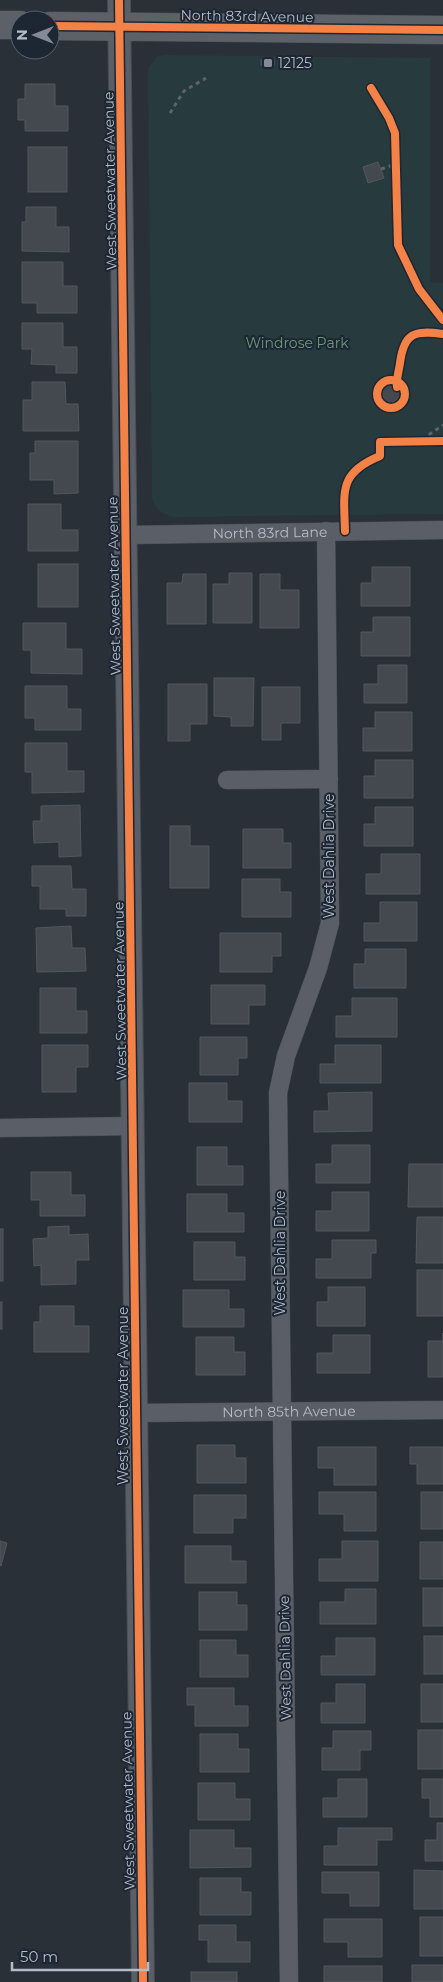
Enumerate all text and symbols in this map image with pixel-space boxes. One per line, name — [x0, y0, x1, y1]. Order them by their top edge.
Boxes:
street label: North 83rd Avenue — [180, 6, 314, 26]
north arrow — [10, 10, 60, 60]
text: N — [13, 29, 31, 41]
place label: 12125 — [278, 54, 312, 72]
marker: 12125 — [262, 57, 274, 69]
street label: West Sweetwater Avenue — [99, 91, 121, 271]
park label: Windrose Park — [245, 334, 349, 352]
street label: West Sweetwater Avenue — [103, 496, 125, 676]
street label: North 83rd Lane — [212, 523, 327, 543]
street label: West Dahlia Drive — [320, 794, 338, 918]
street label: West Sweetwater Avenue — [109, 901, 131, 1081]
street label: West Dahlia Drive — [271, 1191, 289, 1315]
street label: West Sweetwater Avenue — [114, 1307, 132, 1485]
street label: North 85th Avenue — [222, 1402, 356, 1421]
street label: West Dahlia Drive — [275, 1595, 295, 1721]
street label: West Sweetwater Avenue — [117, 1711, 139, 1891]
scale bar — [12, 1940, 149, 1972]
text: 50 m — [20, 1947, 58, 1966]

